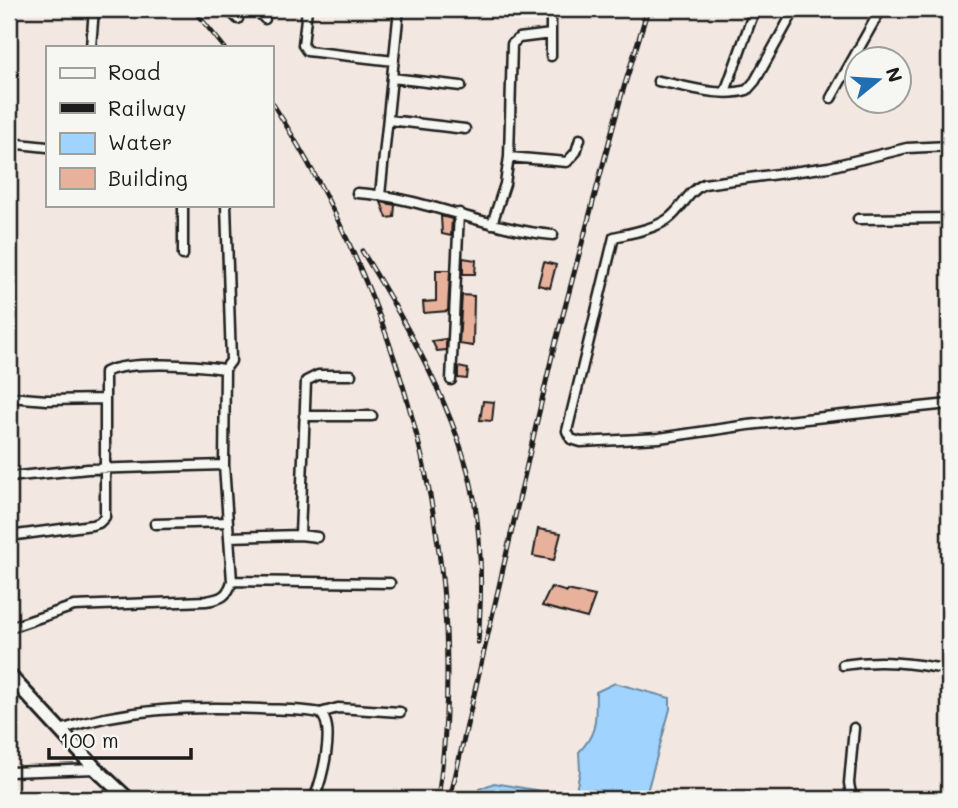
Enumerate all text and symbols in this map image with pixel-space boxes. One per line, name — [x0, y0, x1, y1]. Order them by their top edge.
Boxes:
legend — [46, 46, 273, 206]
north arrow — [842, 46, 912, 116]
text: Road — [108, 58, 160, 85]
text: N — [881, 64, 909, 85]
text: Railway — [108, 94, 187, 121]
text: Water — [108, 128, 172, 155]
text: Building — [108, 164, 188, 191]
scale bar — [49, 717, 191, 761]
text: 100 m — [60, 726, 119, 753]

